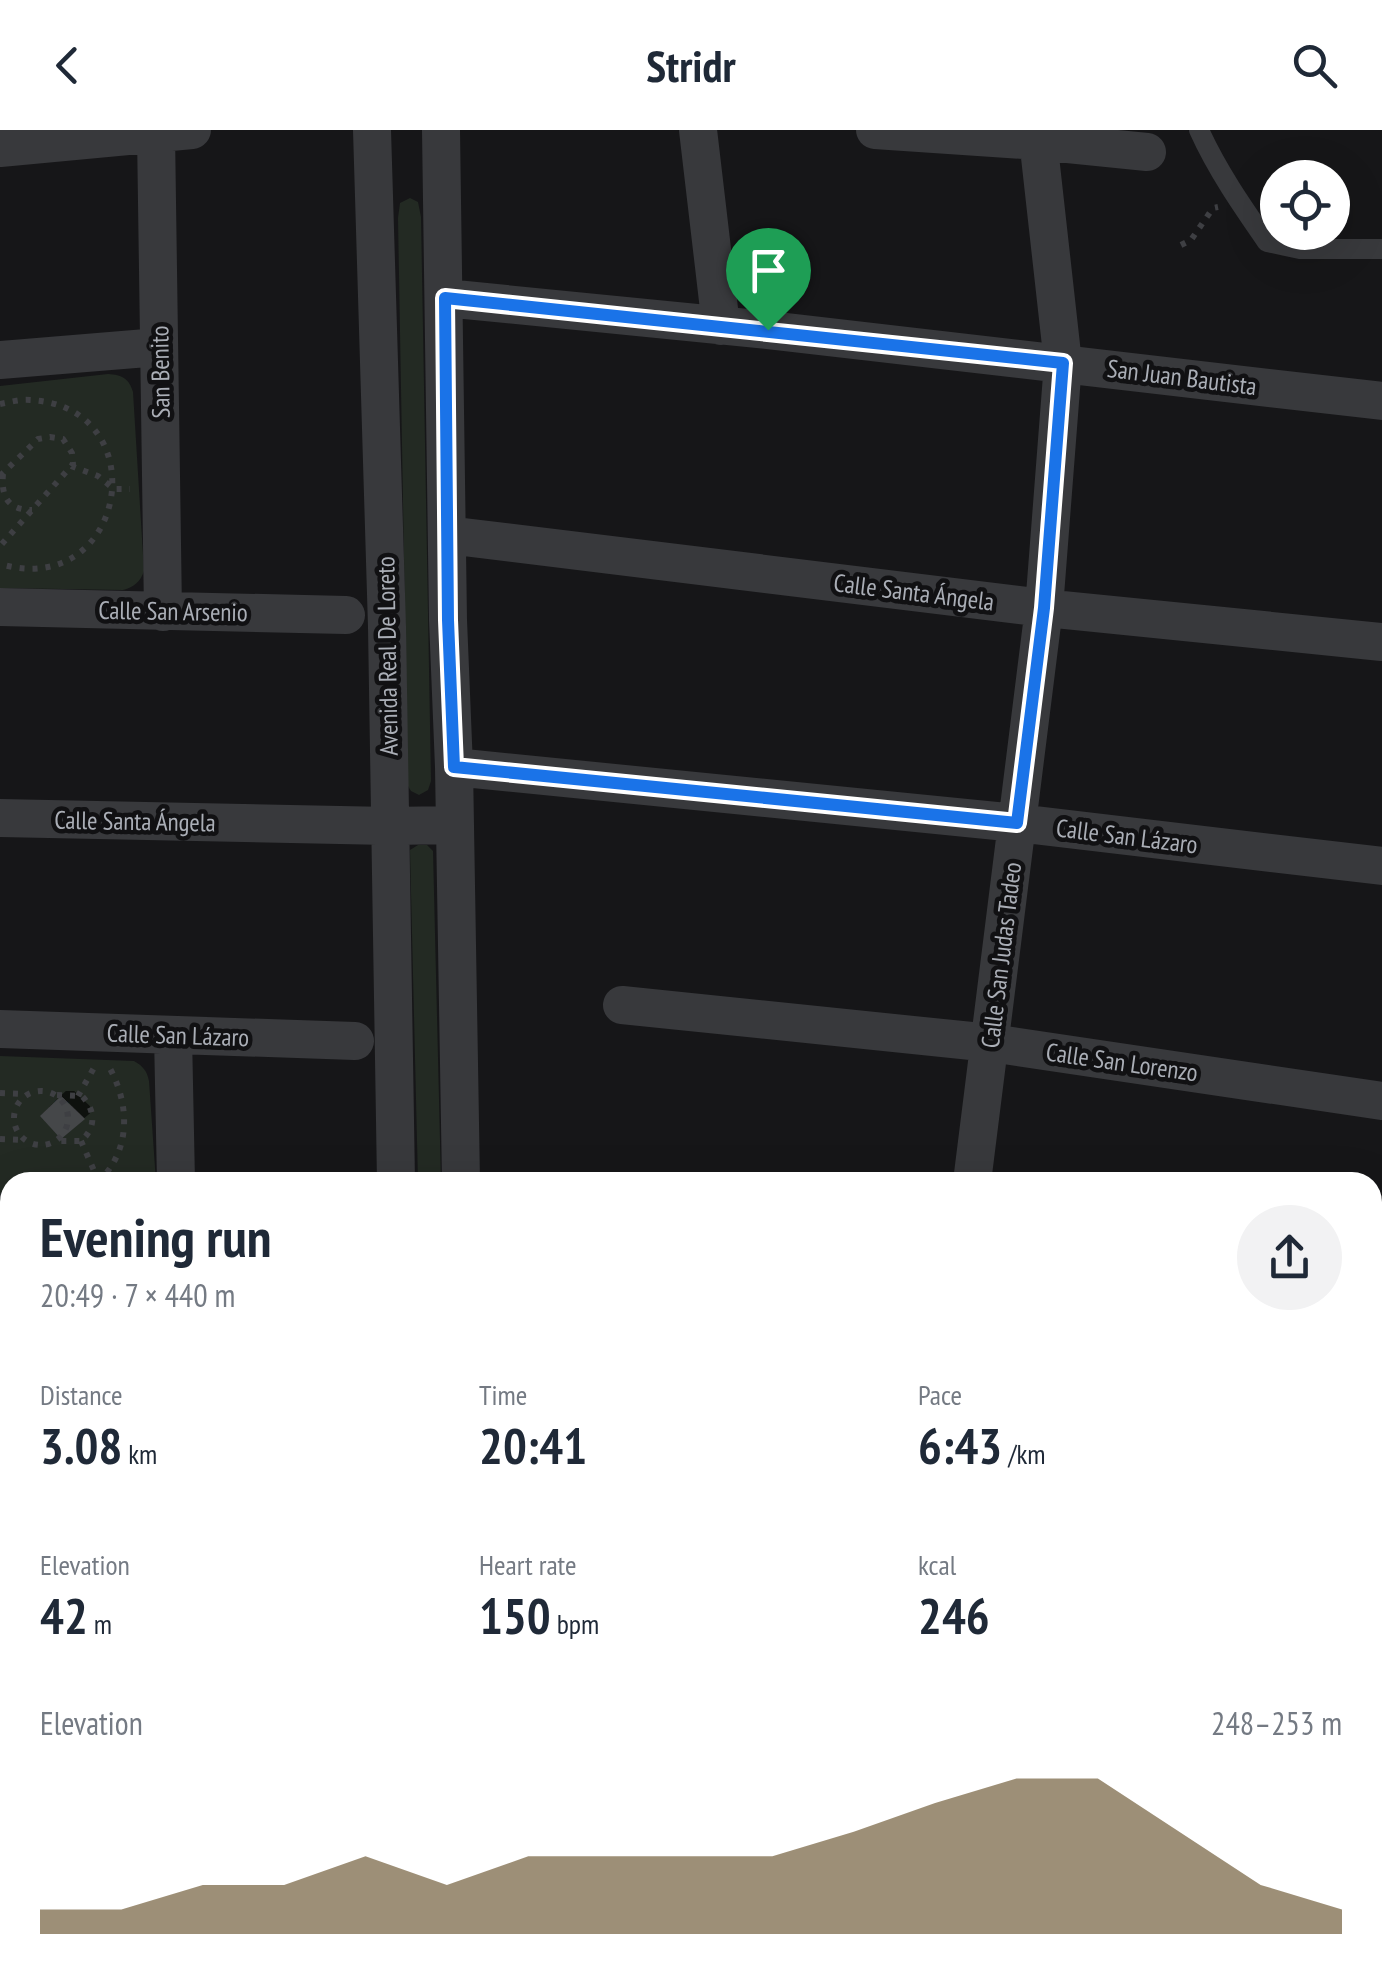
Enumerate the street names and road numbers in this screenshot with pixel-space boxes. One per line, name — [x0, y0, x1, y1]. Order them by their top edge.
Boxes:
street label: San Benito — [143, 325, 177, 419]
street label: San Juan Bautista — [1105, 352, 1259, 402]
street label: Avenida Real De Loreto — [369, 556, 405, 756]
street label: Calle Santa Ángela — [832, 566, 996, 618]
street label: Calle San Arsenio — [98, 594, 248, 628]
street label: Calle Santa Ángela — [54, 804, 216, 838]
street label: Calle San Lázaro — [1054, 811, 1200, 861]
street label: Calle San Judas Tadeo — [974, 860, 1028, 1050]
street label: Calle San Lázaro — [106, 1017, 250, 1053]
street label: Calle San Lorenzo — [1044, 1036, 1200, 1088]

